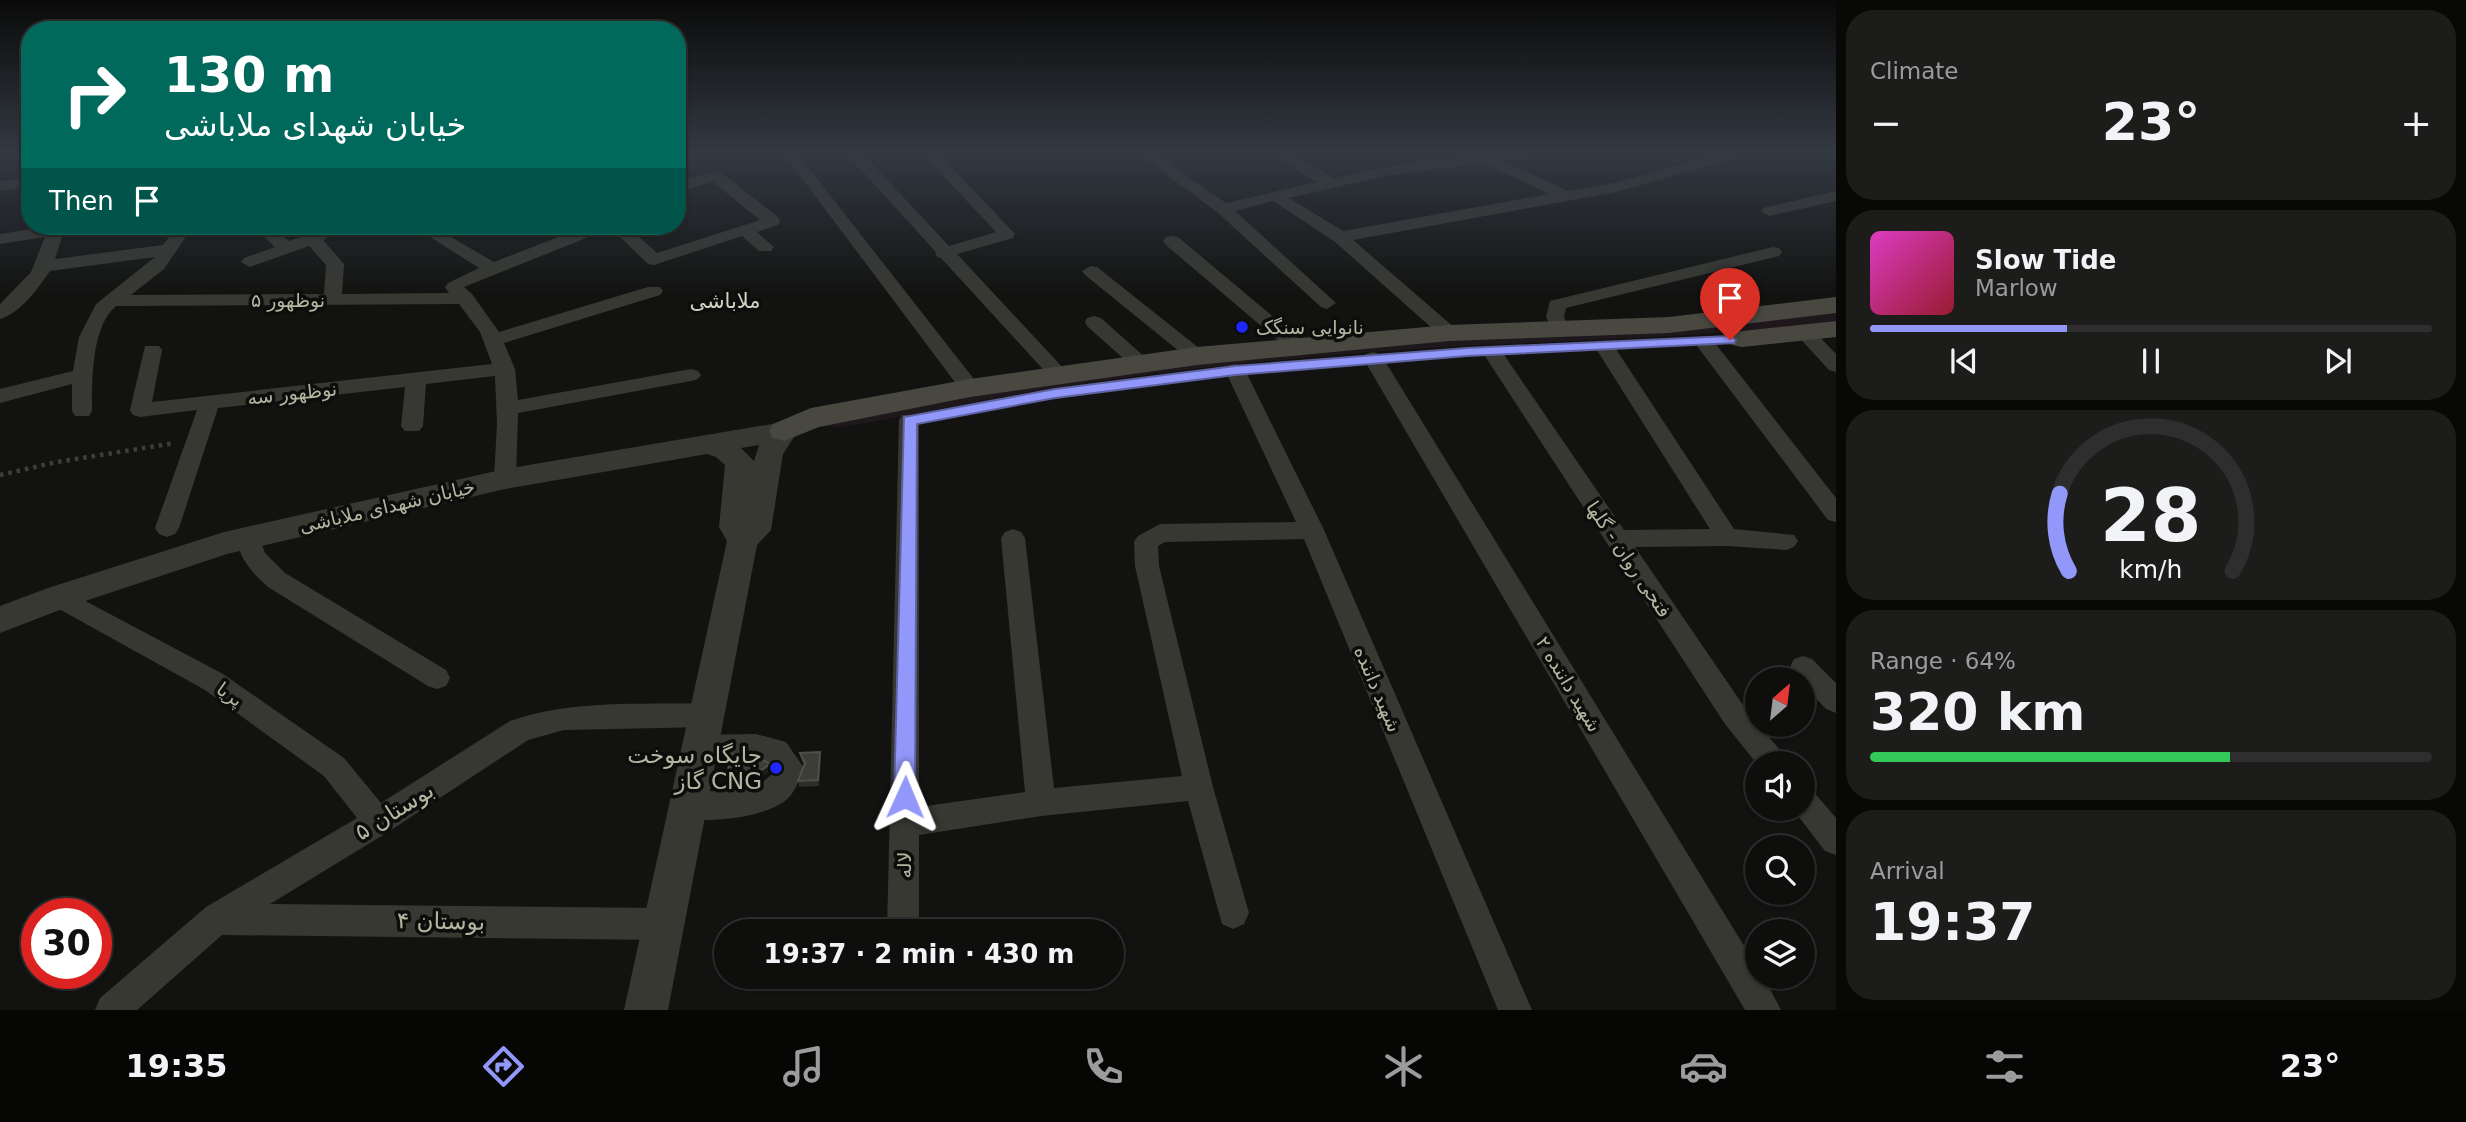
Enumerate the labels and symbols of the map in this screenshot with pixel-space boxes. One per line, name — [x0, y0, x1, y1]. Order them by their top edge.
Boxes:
pin — [1700, 268, 1760, 340]
street label: نوظهور ۵ — [251, 289, 325, 312]
district label: ملاباشی — [689, 289, 761, 313]
place label: نانوایی سنگک — [1256, 316, 1364, 339]
marker: نانوایی سنگک — [1234, 319, 1250, 335]
street label: نوظهور سه — [246, 377, 338, 410]
street label: خیابان شهدای ملاباشی — [297, 475, 477, 538]
street label: فتحی روان - گلها — [1581, 497, 1676, 622]
street label: شهید داننده ۲ — [1531, 632, 1606, 736]
street label: شهید داننده — [1349, 643, 1406, 736]
north arrow — [1745, 667, 1815, 737]
street label: پریا — [212, 677, 247, 712]
place label: جایگاه سوخت گاز CNG — [627, 742, 762, 795]
marker: جایگاه سوخت گاز CNG — [768, 760, 784, 776]
position arrow — [868, 760, 942, 834]
street label: بوستان ۵ — [350, 777, 439, 846]
street label: لاله — [893, 852, 915, 878]
speed limit sign: 30 — [21, 898, 112, 989]
street label: بوستان ۴ — [397, 907, 485, 936]

